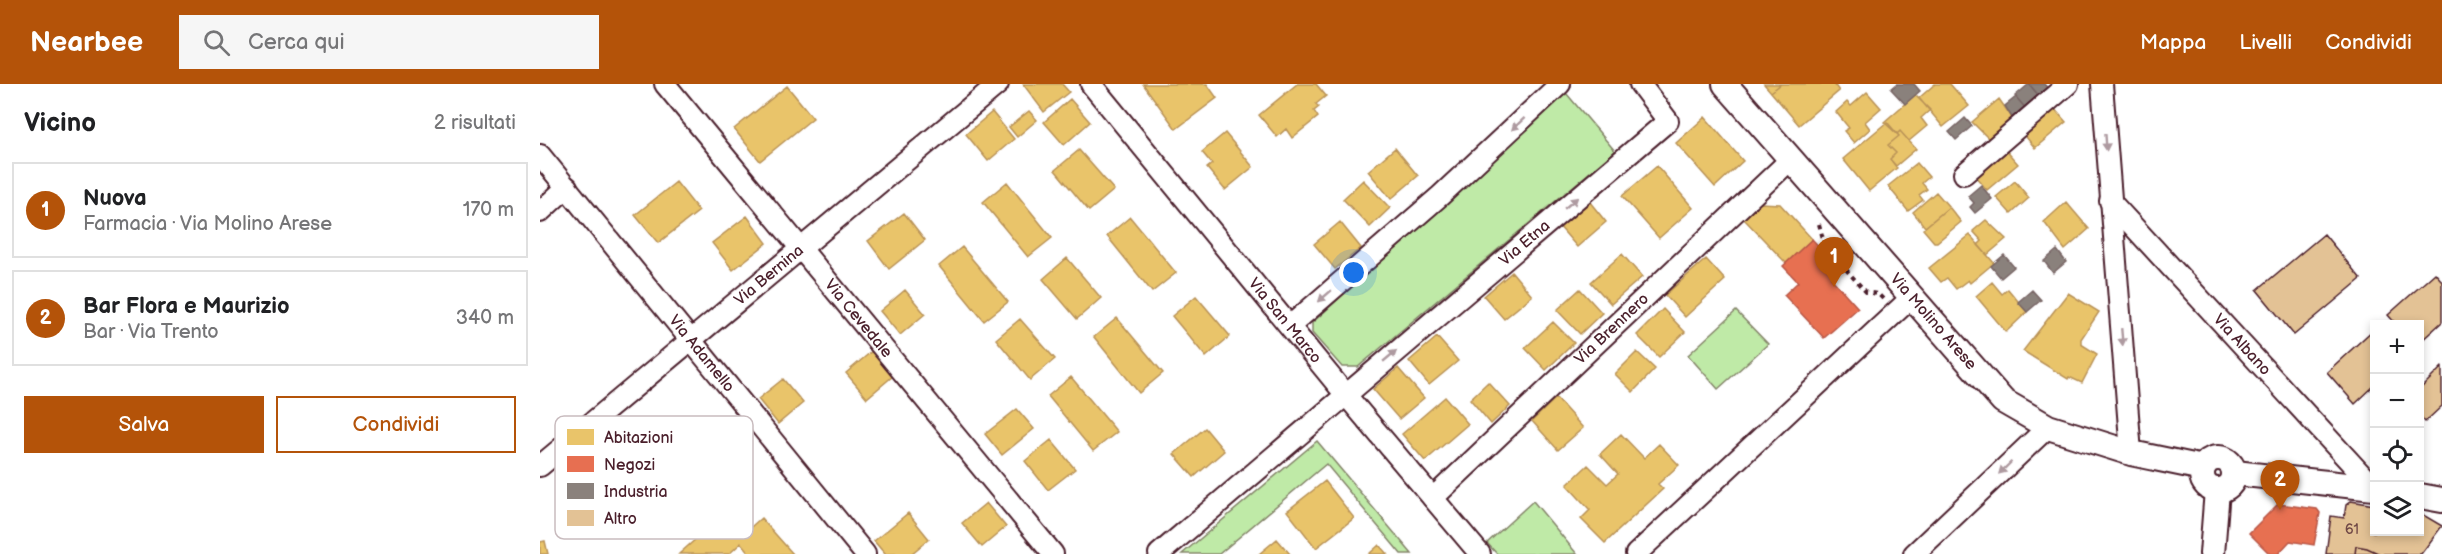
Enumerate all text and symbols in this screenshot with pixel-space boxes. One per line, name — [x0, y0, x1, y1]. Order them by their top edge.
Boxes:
search box — [179, 15, 599, 69]
text: Nearbee — [30, 26, 143, 59]
icon: search — [200, 26, 233, 59]
text: Cerca qui — [248, 29, 345, 56]
text: Mappa — [2140, 30, 2206, 55]
text: Livelli — [2239, 30, 2292, 55]
text: Condividi — [2325, 30, 2412, 55]
text: Vicino — [24, 108, 96, 139]
text: 2 risultati — [434, 111, 516, 135]
one-way arrow — [1510, 117, 1525, 131]
one-way arrow — [2102, 133, 2111, 152]
text: Nuova — [83, 185, 147, 212]
one-way arrow — [1563, 197, 1579, 210]
text: 1 — [41, 198, 50, 222]
text: 170 m — [463, 198, 514, 222]
text: Farmacia · Via Molino Arese — [83, 212, 332, 236]
street label: Via Etna — [1495, 216, 1554, 270]
pin: 1 — [1814, 238, 1854, 287]
street label: Via Bernina — [730, 241, 807, 309]
your location — [1339, 258, 1368, 287]
street label: Via Molino Arese — [1886, 269, 1981, 374]
street label: Via San Marco — [1244, 274, 1325, 367]
street label: Via Cevedale — [821, 275, 897, 362]
one-way arrow — [1317, 289, 1333, 302]
street label: Via Brennero — [1571, 289, 1653, 368]
text: Bar Flora e Maurizio — [83, 293, 289, 320]
text: 2 — [40, 306, 51, 330]
text: 340 m — [456, 306, 514, 330]
street label: Via Albano — [2209, 310, 2275, 379]
street label: Via Adamello — [665, 311, 739, 396]
text: Bar · Via Trento — [83, 320, 219, 344]
map controls — [2370, 320, 2424, 536]
button: + — [2370, 320, 2424, 374]
one-way arrow — [2117, 327, 2127, 346]
one-way arrow — [1382, 350, 1398, 363]
button: − — [2370, 374, 2424, 428]
button: Salva — [24, 396, 264, 453]
button: Condividi — [276, 396, 516, 453]
legend — [555, 416, 753, 539]
button: locate — [2370, 428, 2424, 482]
text: Abitazioni — [604, 429, 673, 448]
text: Negozi — [604, 456, 655, 475]
pin: 2 — [2260, 460, 2300, 510]
one-way arrow — [1998, 461, 2013, 475]
button: layers — [2370, 482, 2424, 536]
text: Industria — [604, 483, 667, 502]
text: Altro — [604, 510, 637, 529]
house number: 61 — [2345, 521, 2359, 538]

